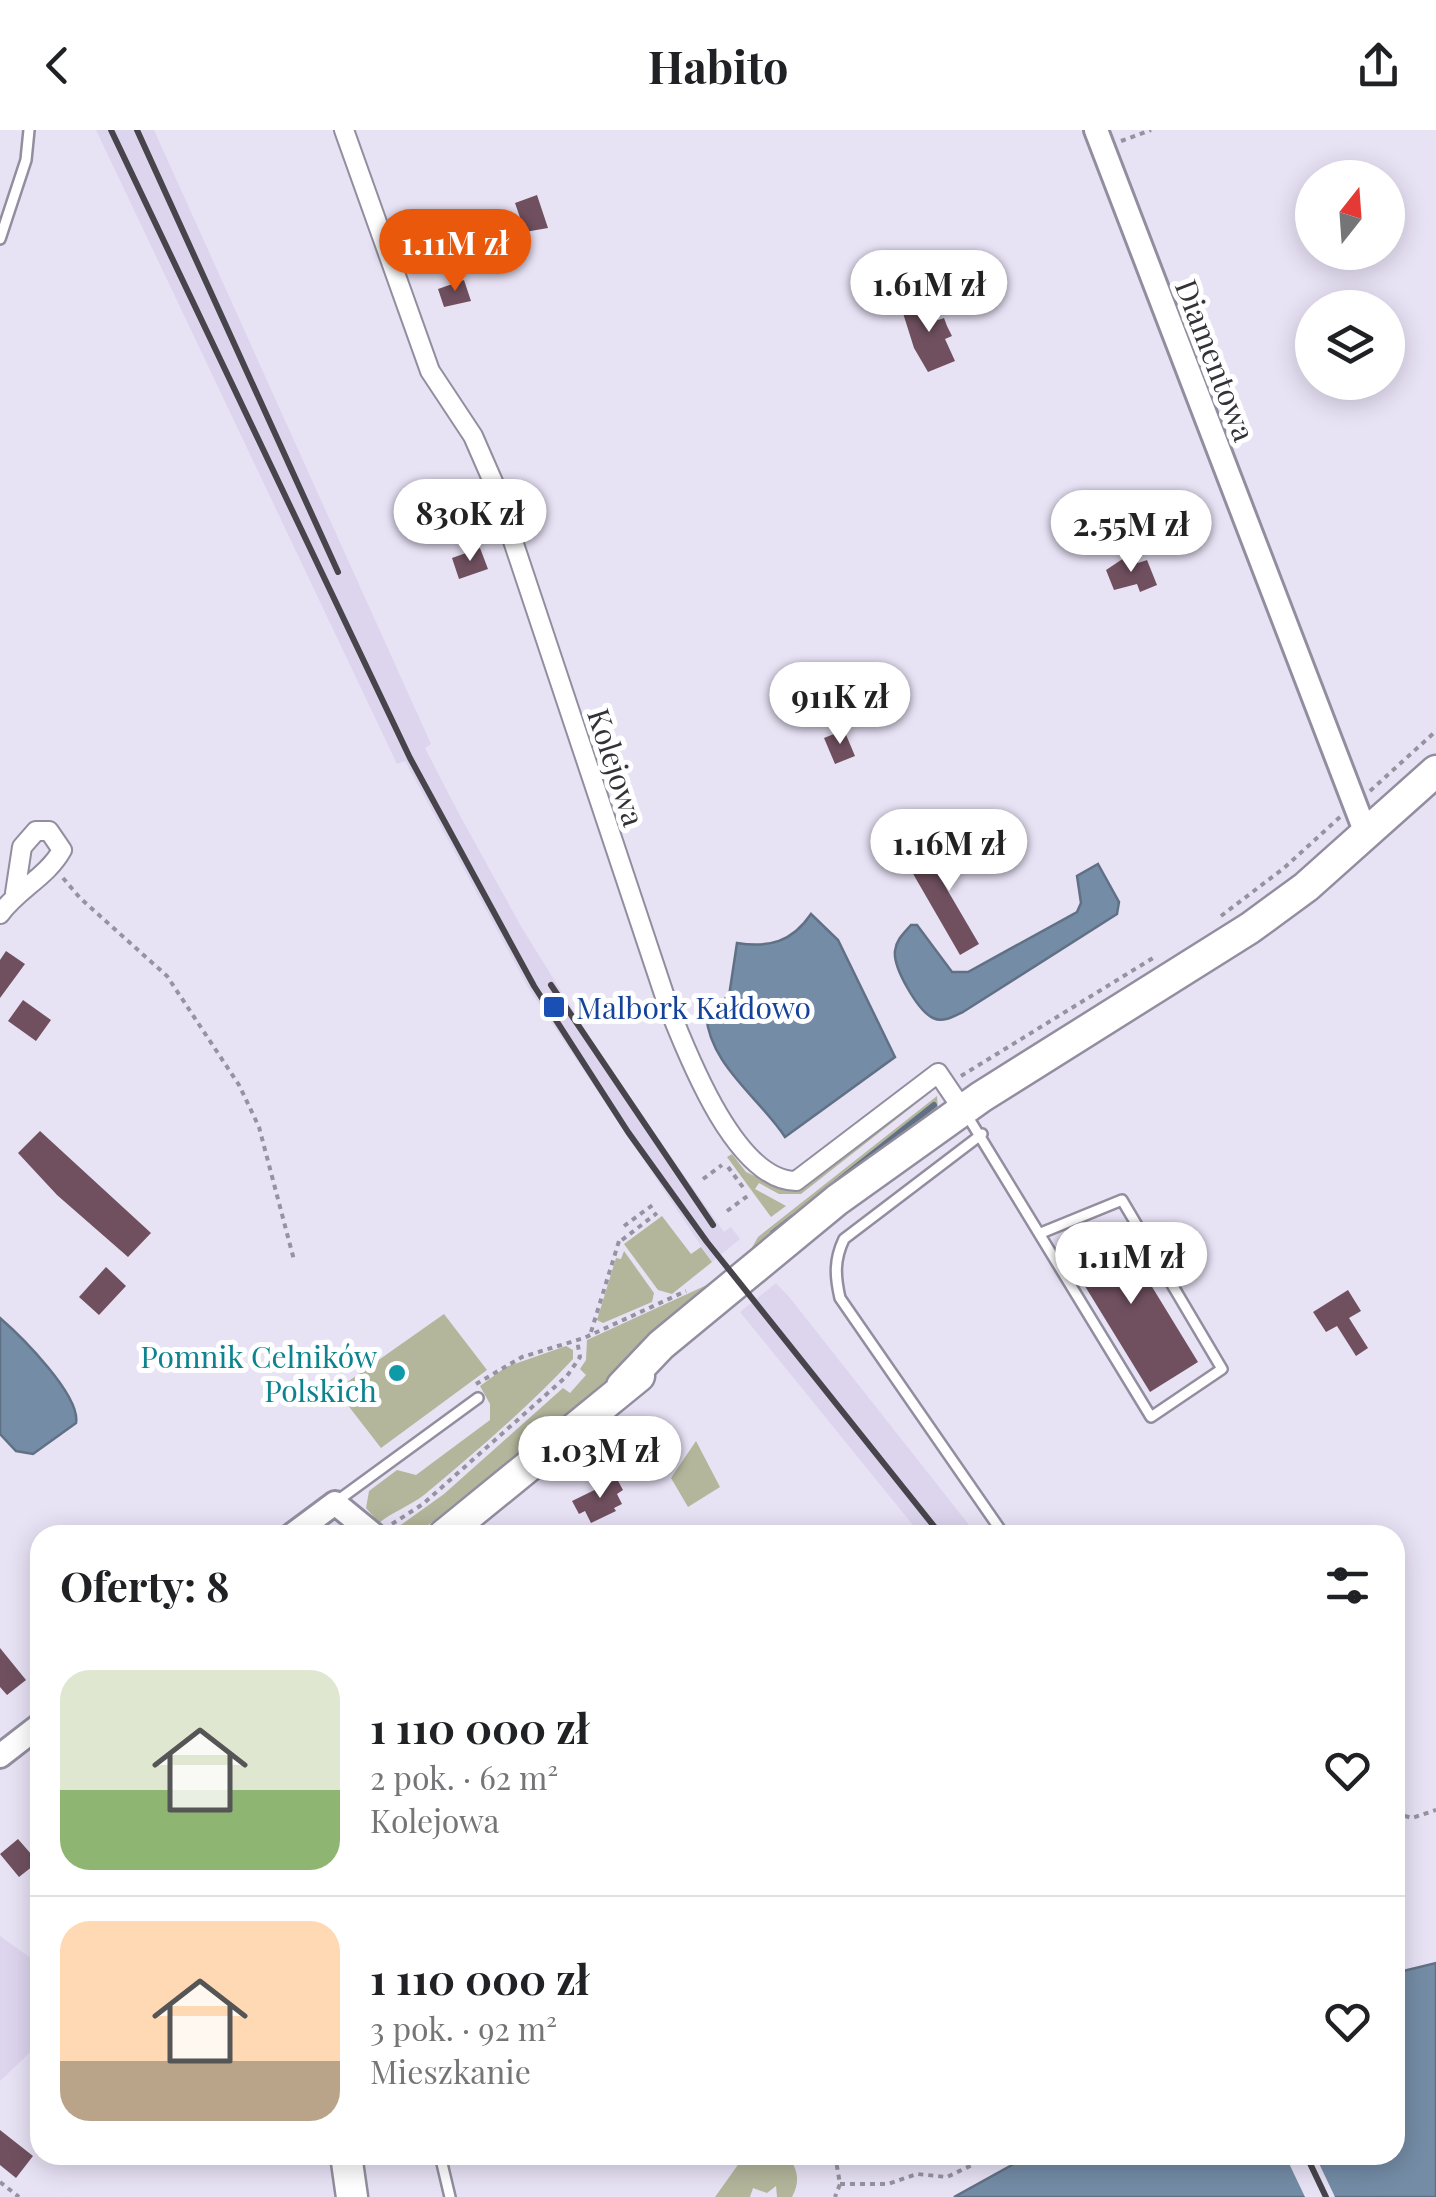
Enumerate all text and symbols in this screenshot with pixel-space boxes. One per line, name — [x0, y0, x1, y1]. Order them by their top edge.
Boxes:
text: Habito — [648, 35, 788, 95]
icon: back — [30, 38, 85, 93]
icon: share — [1351, 38, 1406, 93]
north arrow — [1295, 160, 1405, 270]
map controls — [1295, 160, 1405, 400]
pin: 1.11M zł — [352, 209, 558, 294]
text: 1.11M zł — [401, 220, 509, 263]
pin: 1.61M zł — [826, 250, 1032, 335]
text: 1.61M zł — [872, 261, 986, 304]
street label: Diamentowa — [1167, 274, 1265, 447]
button: layers — [1295, 290, 1405, 400]
pin: 830K zł — [378, 479, 562, 564]
text: 830K zł — [416, 490, 524, 533]
pin: 2.55M zł — [1028, 490, 1234, 575]
text: 2.55M zł — [1073, 501, 1189, 544]
pin: 911K zł — [748, 662, 932, 747]
text: 911K zł — [791, 673, 889, 716]
street label: Kolejowa — [579, 703, 655, 831]
pin: 1.16M zł — [846, 809, 1052, 894]
text: 1.16M zł — [892, 820, 1006, 863]
place label: Malbork Kałdowo — [576, 987, 811, 1027]
marker: Malbork Kałdowo — [541, 994, 567, 1020]
pin: 1.11M zł — [1028, 1222, 1234, 1307]
text: 1.11M zł — [1077, 1233, 1185, 1276]
place label: Pomnik Celników Polskich — [140, 1336, 378, 1410]
marker: Pomnik Celników Polskich — [386, 1362, 408, 1384]
pin: 1.03M zł — [497, 1416, 703, 1501]
text: 1.03M zł — [540, 1427, 660, 1470]
text: Oferty: 8 — [60, 1557, 230, 1613]
icon: filters — [1320, 1558, 1375, 1613]
text: 1 110 000 zł — [370, 1699, 589, 1755]
icon: home — [140, 1710, 260, 1830]
icon: heart — [1320, 1743, 1375, 1798]
text: 2 pok. · 62 m² — [370, 1755, 558, 1798]
text: Kolejowa — [370, 1798, 499, 1841]
text: 1 110 000 zł — [370, 1950, 589, 2006]
icon: home — [140, 1961, 260, 2081]
icon: heart — [1320, 1994, 1375, 2049]
text: 3 pok. · 92 m² — [370, 2006, 557, 2049]
text: Mieszkanie — [370, 2049, 531, 2092]

